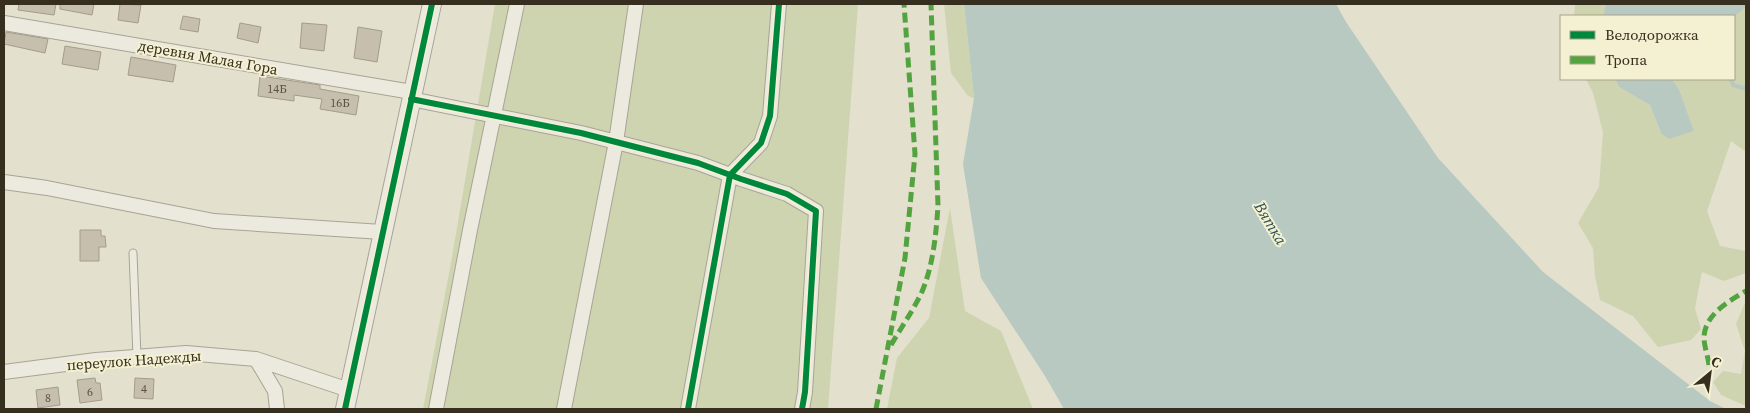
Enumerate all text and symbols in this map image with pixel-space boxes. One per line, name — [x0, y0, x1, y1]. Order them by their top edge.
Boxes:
legend — [1560, 15, 1735, 80]
text: Велодорожка — [1605, 24, 1699, 45]
street label: деревня Малая Гора — [136, 34, 280, 80]
text: Тропа — [1605, 49, 1647, 70]
house number: 14Б — [267, 81, 287, 97]
house number: 16Б — [330, 95, 350, 111]
water label: Вятка — [1249, 196, 1293, 249]
street label: переулок Надежды — [66, 345, 202, 375]
north arrow — [1685, 348, 1735, 398]
text: С — [1708, 351, 1725, 373]
house number: 4 — [141, 381, 147, 397]
house number: 6 — [87, 384, 93, 400]
house number: 8 — [45, 390, 51, 406]

